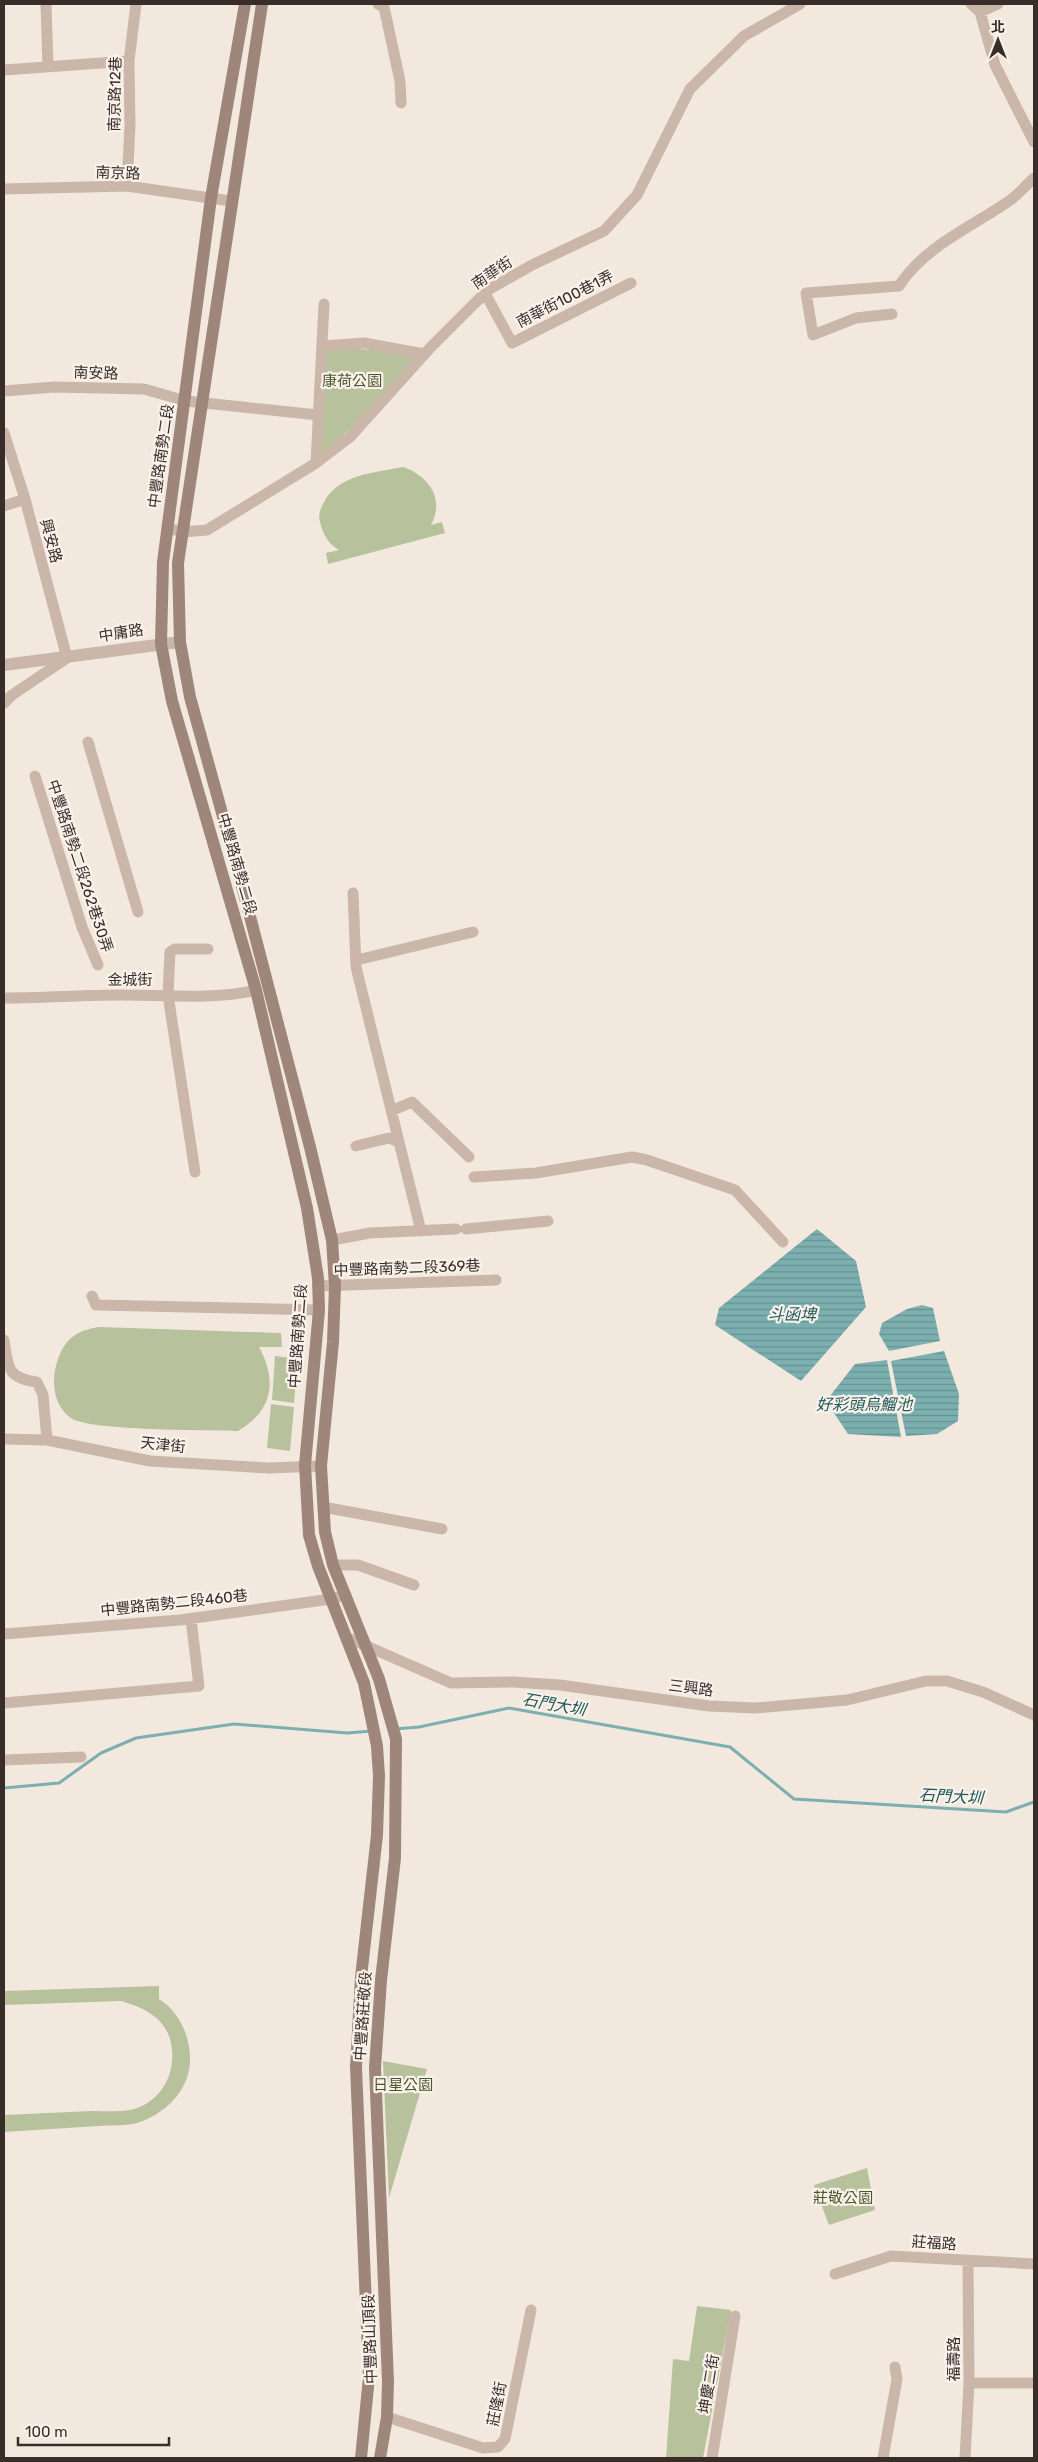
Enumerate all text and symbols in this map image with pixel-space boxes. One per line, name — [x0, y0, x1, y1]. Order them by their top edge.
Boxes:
north arrow — [973, 15, 1023, 65]
text: 北 — [991, 19, 1005, 36]
street label: 南京路12巷 — [105, 56, 125, 132]
street label: 南京路 — [95, 163, 141, 183]
street label: 南華街 — [468, 253, 516, 293]
street label: 南華街100巷1弄 — [513, 267, 617, 331]
street label: 南安路 — [73, 363, 119, 383]
park label: 康荷公園 — [322, 372, 382, 390]
street label: 中豐路南勢二段 — [145, 403, 177, 509]
street label: 興安路 — [36, 517, 66, 565]
street label: 中庸路 — [97, 621, 145, 645]
street label: 中豐路南勢二段262巷30弄 — [44, 778, 116, 954]
street label: 中豐路南勢二段 — [214, 811, 260, 917]
street label: 金城街 — [107, 971, 153, 989]
street label: 中豐路南勢二段369巷 — [333, 1256, 481, 1280]
street label: 中豐路南勢二段 — [285, 1283, 311, 1389]
water label: 斗函埤 — [768, 1305, 818, 1324]
water label: 好彩頭烏鰡池 — [816, 1395, 914, 1414]
street label: 天津街 — [140, 1434, 186, 1456]
street label: 中豐路南勢二段460巷 — [100, 1586, 248, 1620]
street label: 三興路 — [668, 1676, 714, 1700]
water label: 石門大圳 — [521, 1690, 589, 1720]
water label: 石門大圳 — [919, 1785, 985, 1808]
street label: 中豐路莊敬段 — [351, 1970, 375, 2062]
park label: 日星公園 — [373, 2076, 433, 2094]
park label: 莊敬公園 — [813, 2189, 873, 2207]
street label: 莊福路 — [911, 2232, 957, 2254]
street label: 中豐路山頂段 — [359, 2294, 381, 2384]
street label: 福壽路 — [945, 2336, 963, 2382]
street label: 坤慶二街 — [695, 2353, 723, 2415]
street label: 莊隆街 — [484, 2380, 510, 2428]
scale bar — [18, 2414, 169, 2446]
text: 100 m — [25, 2423, 67, 2441]

